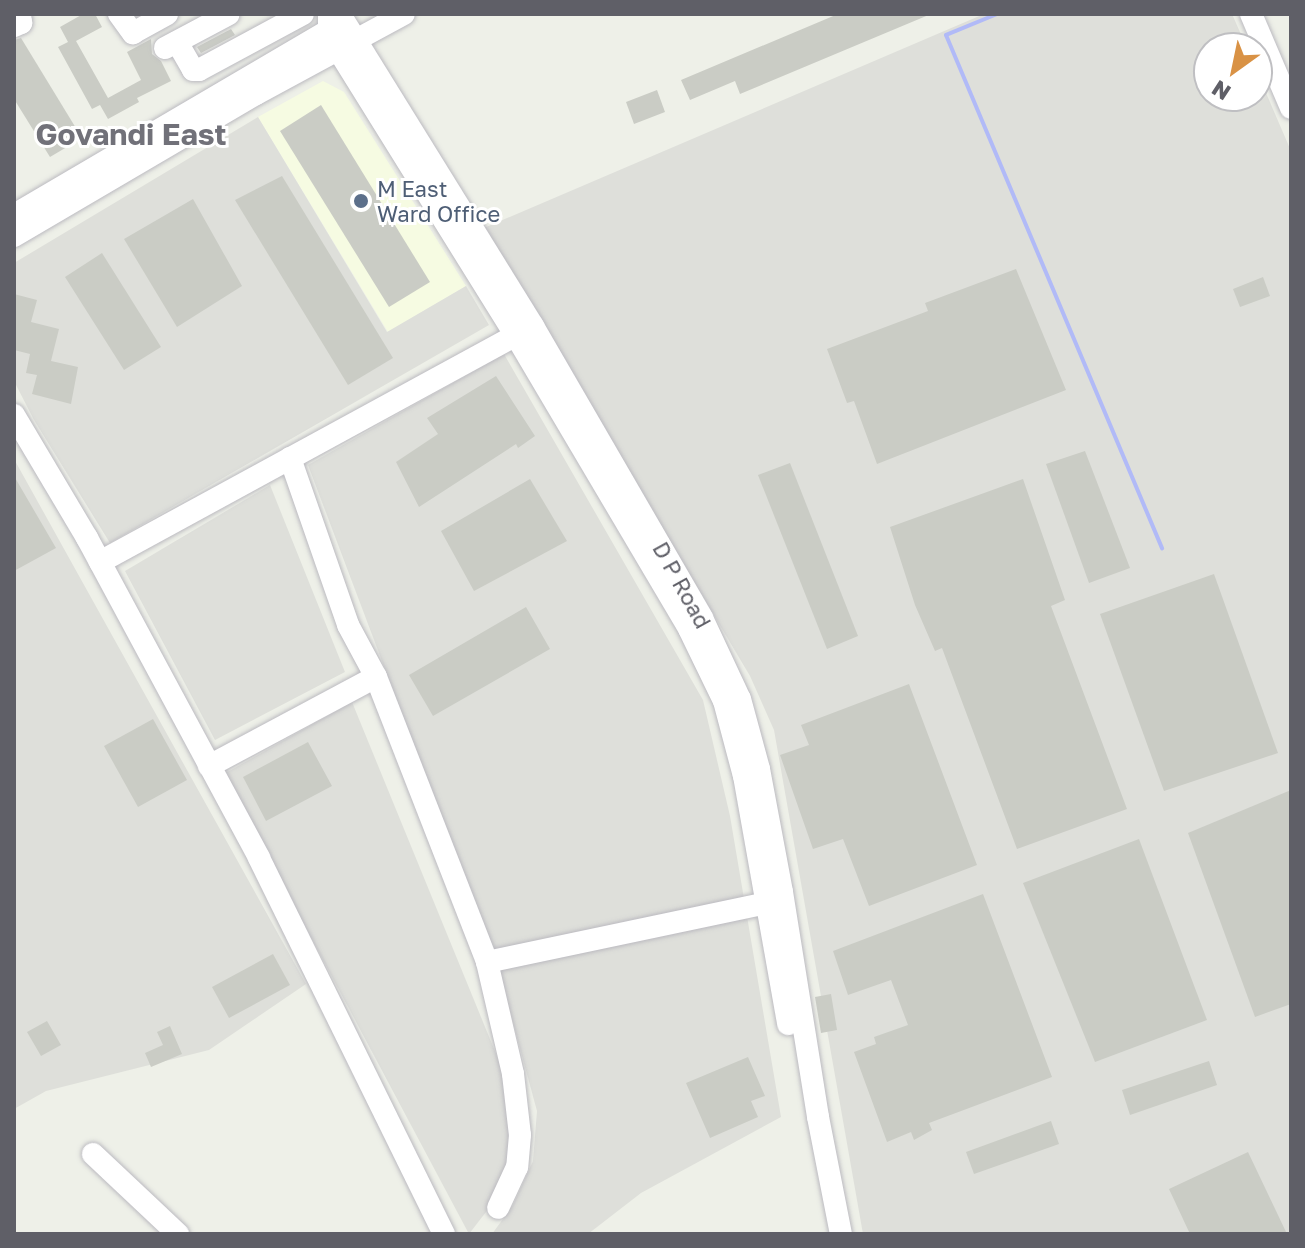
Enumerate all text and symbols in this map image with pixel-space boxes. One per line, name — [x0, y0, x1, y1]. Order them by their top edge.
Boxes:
north arrow — [1193, 32, 1273, 112]
text: N — [1206, 75, 1235, 107]
district label: Govandi East — [36, 116, 226, 152]
place label: M East Ward Office — [377, 175, 500, 226]
marker: M East Ward Office — [352, 192, 370, 210]
street label: D P Road — [647, 537, 717, 633]

